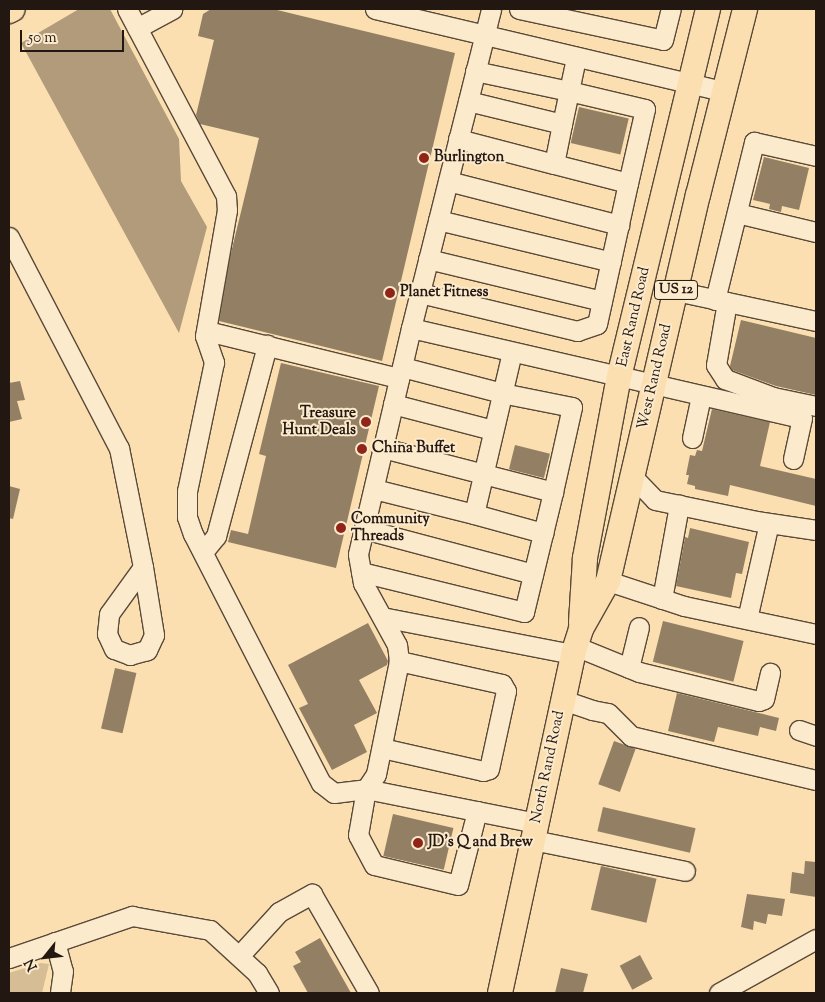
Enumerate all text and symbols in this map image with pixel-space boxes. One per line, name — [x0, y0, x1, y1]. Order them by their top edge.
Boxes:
scale bar — [22, 20, 126, 52]
text: 50 m — [28, 28, 57, 49]
place label: Burlington — [434, 149, 504, 167]
marker: Burlington — [418, 152, 430, 164]
street label: East Rand Road — [614, 265, 654, 369]
road number: US 12 — [654, 278, 698, 302]
place label: Planet Fitness — [400, 284, 488, 302]
marker: Planet Fitness — [384, 287, 396, 299]
street label: West Rand Road — [634, 322, 676, 432]
place label: Treasure Hunt Deals — [283, 404, 356, 439]
marker: Treasure Hunt Deals — [360, 416, 372, 428]
place label: China Buffet — [372, 440, 455, 458]
marker: China Buffet — [356, 443, 368, 455]
place label: Community Threads — [351, 510, 430, 545]
marker: Community Threads — [335, 522, 347, 534]
street label: North Rand Road — [527, 709, 569, 825]
place label: JD's Q and Brew — [428, 834, 533, 852]
marker: JD's Q and Brew — [412, 837, 424, 849]
north arrow — [20, 932, 70, 982]
text: N — [20, 955, 43, 974]

